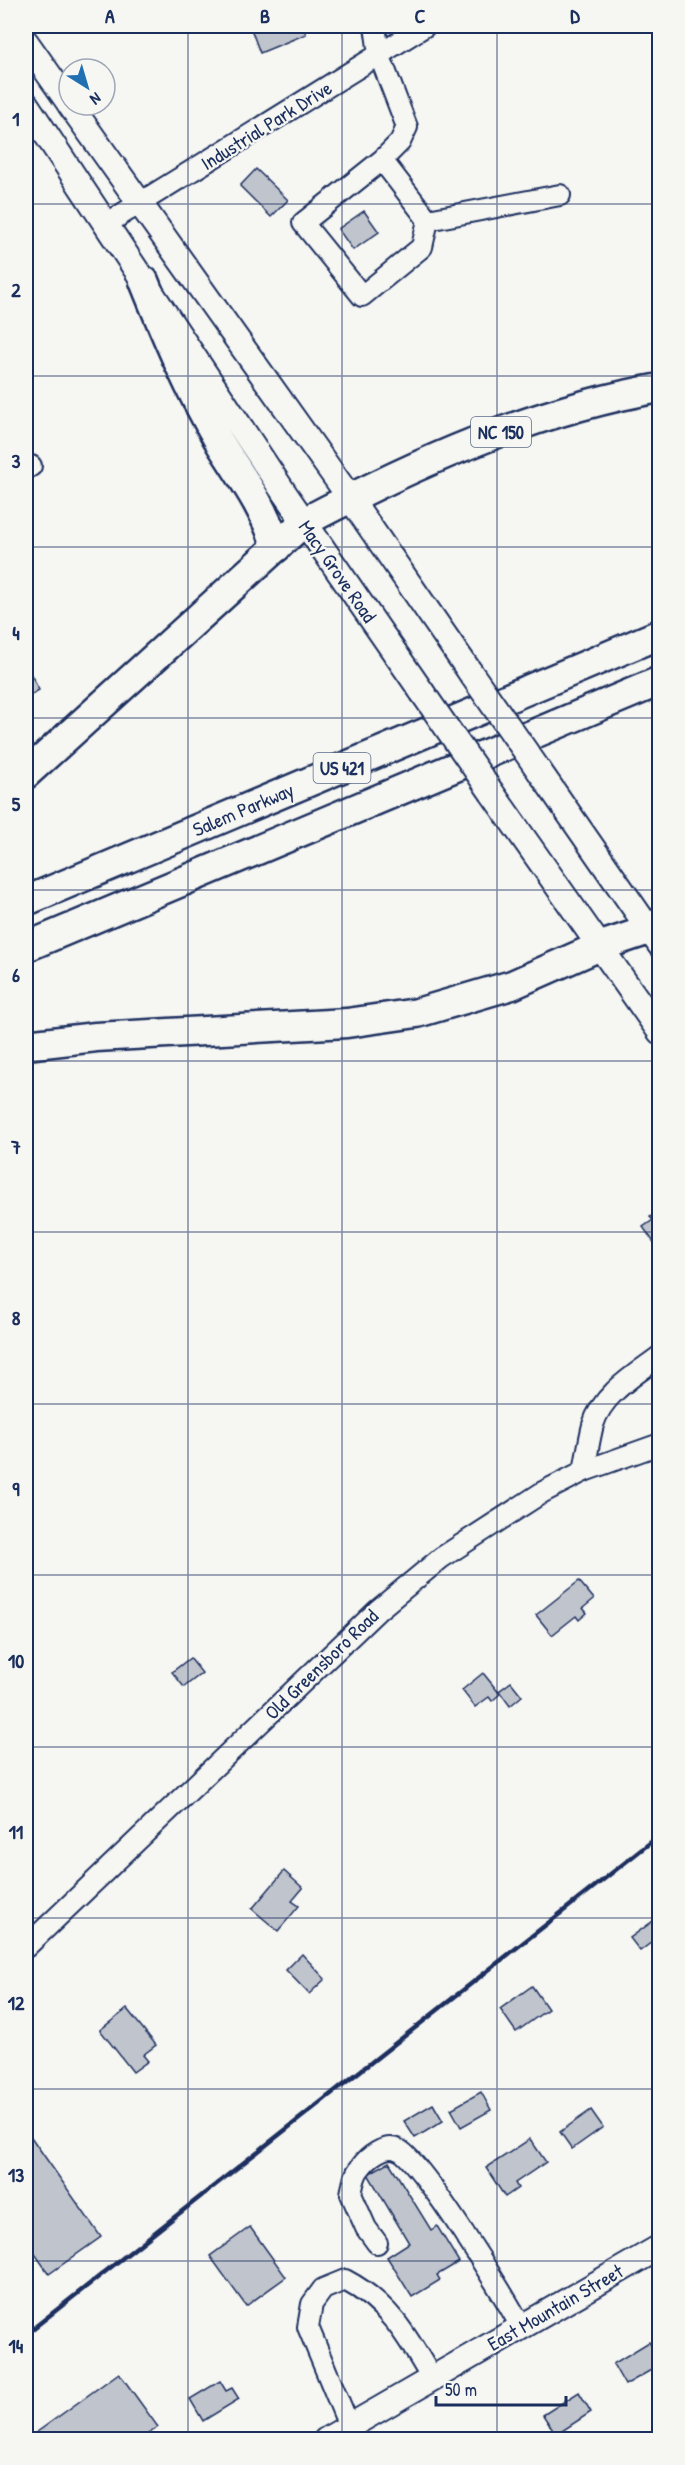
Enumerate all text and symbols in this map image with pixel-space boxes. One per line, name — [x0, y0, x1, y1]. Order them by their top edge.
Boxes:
text: A — [105, 2, 115, 29]
text: B — [260, 2, 270, 29]
text: C — [415, 2, 426, 29]
text: D — [570, 2, 580, 29]
north arrow — [57, 57, 117, 117]
street label: Industrial Park Drive — [195, 74, 337, 176]
text: N — [86, 88, 106, 111]
text: 1 — [12, 105, 20, 132]
text: 2 — [11, 276, 21, 303]
road number: NC 150 — [471, 417, 531, 447]
text: 3 — [12, 447, 21, 474]
street label: Macy Grove Road — [293, 514, 383, 628]
text: 4 — [12, 619, 20, 646]
road number: US 421 — [314, 753, 370, 783]
street label: Salem Parkway — [188, 776, 298, 842]
text: 5 — [12, 790, 21, 817]
text: 6 — [12, 961, 20, 988]
text: 7 — [10, 1133, 21, 1160]
text: 8 — [12, 1304, 21, 1331]
text: 9 — [12, 1475, 20, 1502]
street label: Old Greensboro Road — [258, 1603, 384, 1725]
text: 10 — [8, 1647, 24, 1674]
text: 11 — [9, 1818, 23, 1845]
text: 12 — [8, 1989, 25, 2016]
text: 13 — [8, 2161, 24, 2188]
street label: East Mountain Street — [482, 2257, 629, 2357]
text: 14 — [9, 2332, 24, 2359]
scale bar — [436, 2369, 566, 2407]
text: 50 m — [445, 2377, 477, 2402]

